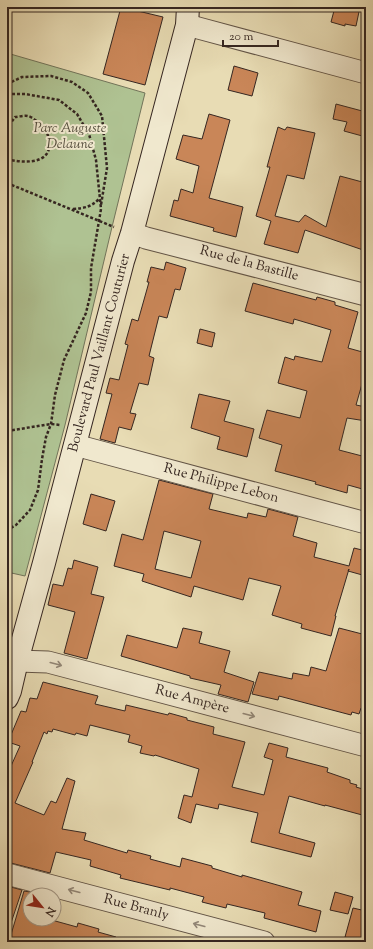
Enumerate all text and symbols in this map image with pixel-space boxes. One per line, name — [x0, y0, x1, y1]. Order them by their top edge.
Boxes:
scale bar — [223, 22, 278, 48]
text: 20 m — [229, 28, 254, 46]
park label: Parc Auguste Delaune — [34, 119, 107, 155]
street label: Rue de la Bastille — [197, 241, 301, 287]
street label: Boulevard Paul Vaillant Couturier — [64, 251, 136, 454]
street label: Rue Philippe Lebon — [161, 459, 281, 509]
one-way arrow — [49, 660, 62, 668]
street label: Rue Ampère — [153, 680, 231, 720]
one-way arrow — [242, 712, 255, 719]
north arrow — [22, 887, 62, 927]
one-way arrow — [68, 887, 81, 895]
street label: Rue Branly — [101, 890, 171, 926]
text: N — [41, 903, 59, 919]
one-way arrow — [193, 921, 206, 928]

